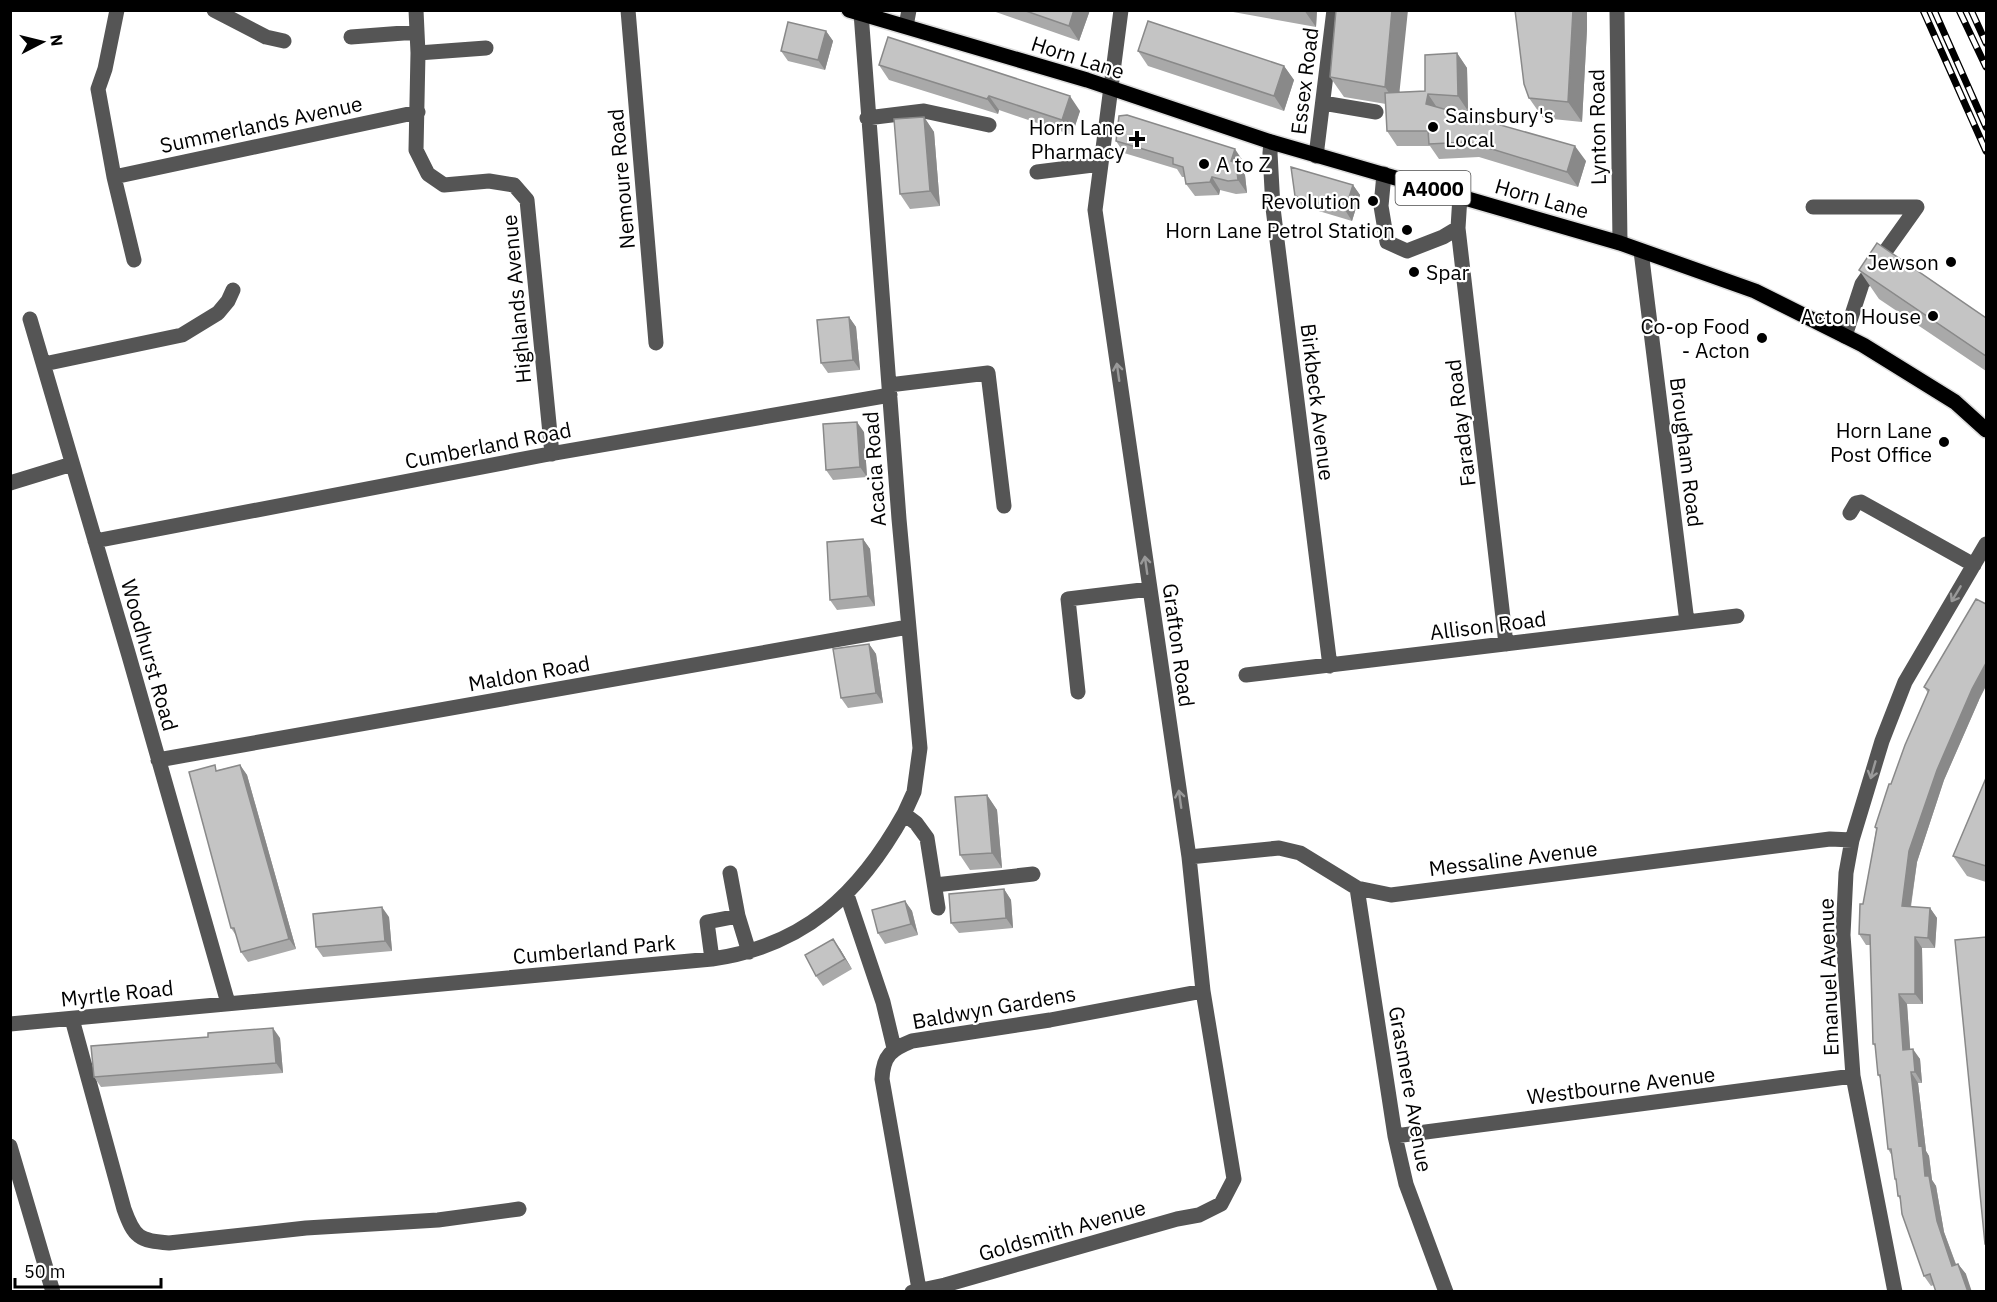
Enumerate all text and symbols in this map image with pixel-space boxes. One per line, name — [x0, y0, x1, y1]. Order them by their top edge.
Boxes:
north arrow — [12, 12, 72, 72]
street label: Essex Road — [1284, 26, 1324, 136]
street label: Horn Lane — [1028, 29, 1128, 85]
text: N — [46, 33, 68, 47]
street label: Lynton Road — [1582, 69, 1612, 185]
street label: Summerlands Avenue — [157, 89, 365, 159]
place label: Sainsbury's Local — [1445, 101, 1554, 153]
street label: Nemoure Road — [601, 108, 641, 250]
place label: Horn Lane Pharmacy — [1029, 113, 1126, 165]
marker: Sainsbury's Local — [1426, 120, 1440, 134]
marker: Horn Lane Pharmacy — [1130, 132, 1144, 146]
place label: A to Z — [1216, 150, 1271, 178]
marker: A to Z — [1197, 157, 1211, 171]
road number: A4000 — [1396, 171, 1470, 205]
street label: Horn Lane — [1492, 171, 1592, 225]
place label: Revolution — [1261, 187, 1361, 215]
marker: Revolution — [1366, 194, 1380, 208]
street label: Highlands Avenue — [495, 213, 537, 385]
place label: Horn Lane Petrol Station — [1165, 216, 1395, 244]
marker: Horn Lane Petrol Station — [1400, 223, 1414, 237]
place label: Jewson — [1867, 248, 1939, 276]
marker: Jewson — [1944, 255, 1958, 269]
place label: Spar — [1426, 258, 1470, 286]
marker: Spar — [1407, 265, 1421, 279]
place label: Acton House — [1801, 302, 1921, 330]
marker: Acton House — [1926, 309, 1940, 323]
place label: Co-op Food - Acton — [1641, 312, 1750, 364]
street label: Birkbeck Avenue — [1294, 322, 1342, 482]
marker: Co-op Food - Acton — [1755, 331, 1769, 345]
street label: Faraday Road — [1438, 358, 1482, 488]
one-way arrow — [1113, 362, 1124, 382]
street label: Brougham Road — [1664, 375, 1710, 529]
street label: Acacia Road — [856, 410, 892, 528]
street label: Cumberland Road — [402, 415, 574, 475]
place label: Horn Lane Post Office — [1830, 416, 1932, 468]
marker: Horn Lane Post Office — [1937, 435, 1951, 449]
one-way arrow — [1141, 555, 1152, 575]
street label: Woodhurst Road — [115, 576, 185, 734]
street label: Grafton Road — [1156, 581, 1202, 709]
one-way arrow — [1950, 585, 1962, 602]
street label: Allison Road — [1428, 604, 1548, 646]
street label: Maldon Road — [466, 649, 592, 697]
one-way arrow — [1867, 760, 1878, 779]
one-way arrow — [1175, 790, 1186, 810]
street label: Messaline Avenue — [1427, 834, 1599, 882]
street label: Emanuel Avenue — [1811, 898, 1845, 1056]
street label: Cumberland Park — [511, 928, 677, 970]
street label: Myrtle Road — [59, 973, 175, 1013]
street label: Baldwyn Gardens — [910, 979, 1078, 1035]
street label: Grasmere Avenue — [1383, 1004, 1439, 1174]
street label: Westbourne Avenue — [1525, 1060, 1717, 1110]
street label: Goldsmith Avenue — [975, 1193, 1149, 1267]
scale bar — [15, 1251, 160, 1289]
text: 50 m — [24, 1260, 66, 1283]

